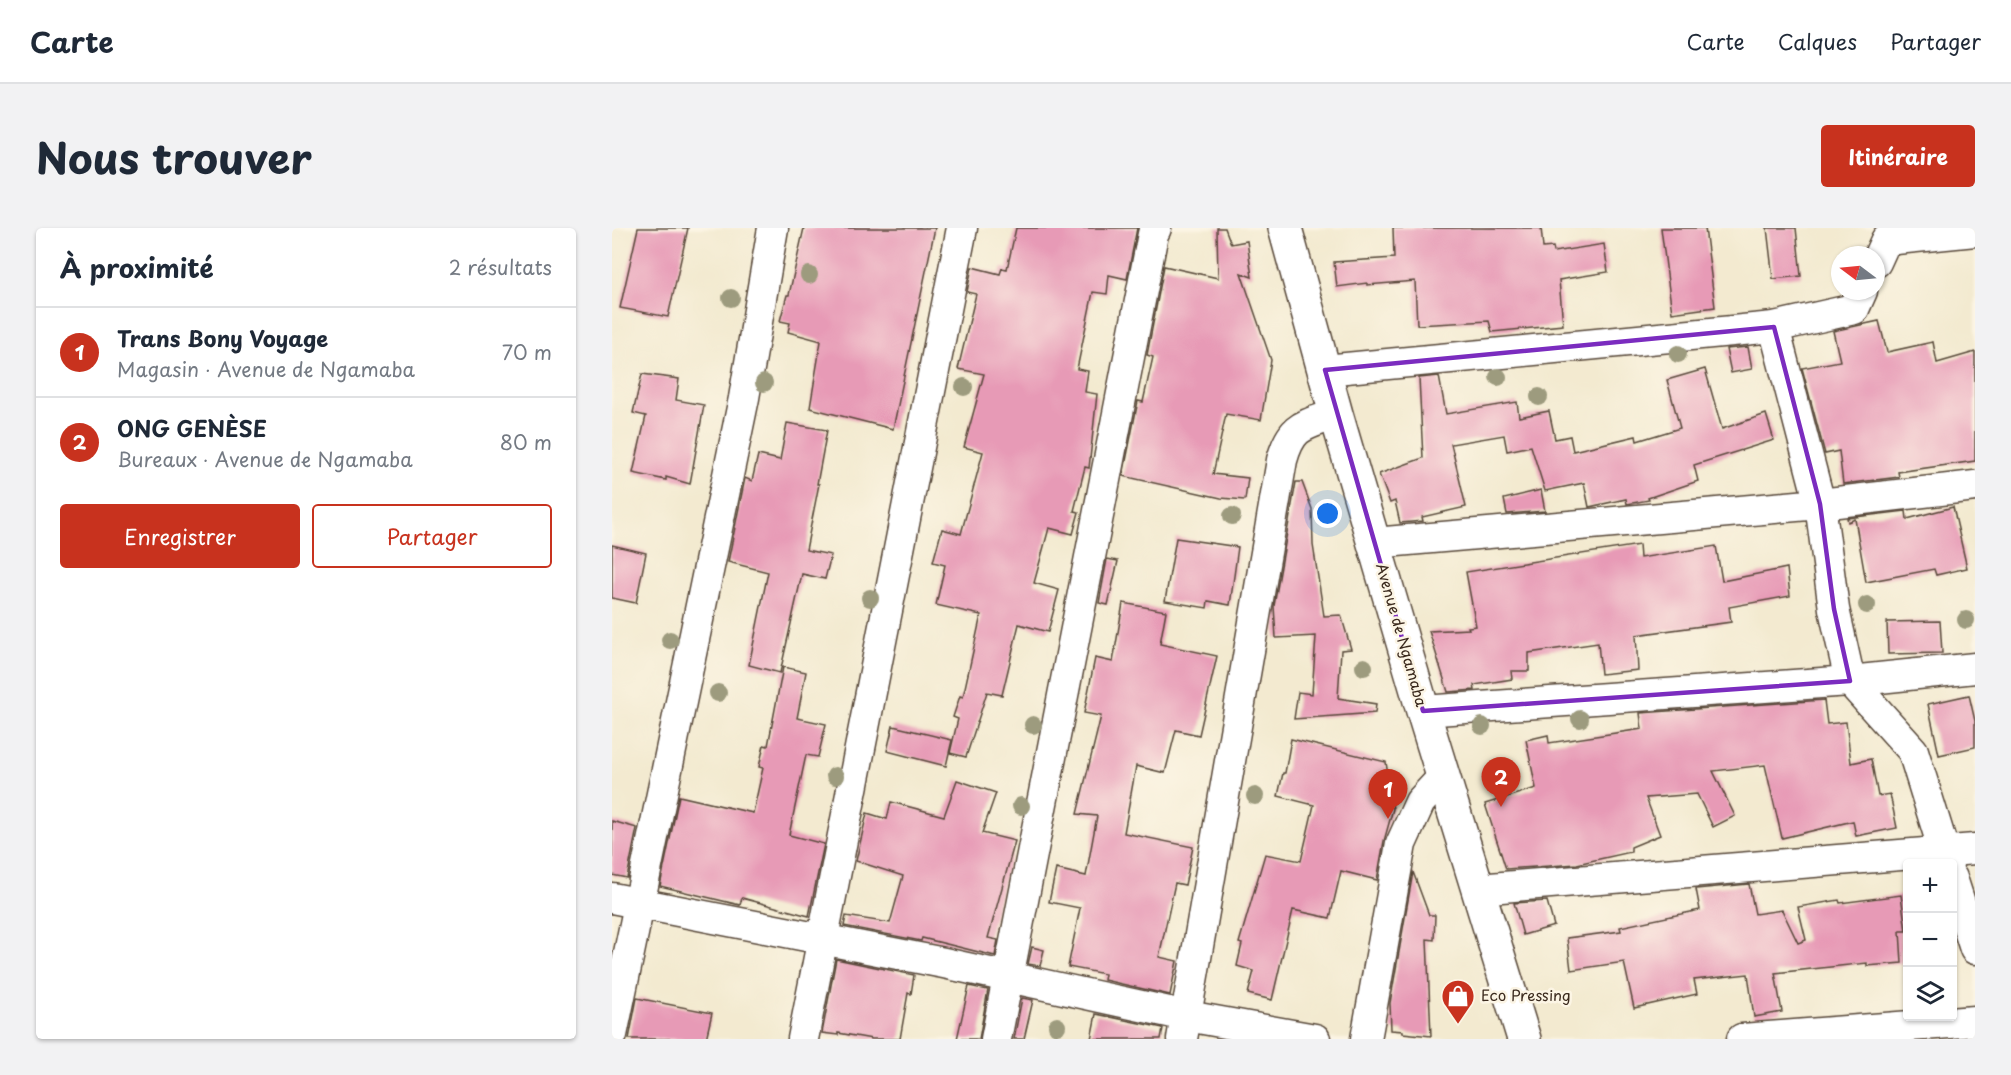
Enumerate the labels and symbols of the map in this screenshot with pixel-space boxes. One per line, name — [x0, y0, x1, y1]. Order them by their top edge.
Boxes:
north arrow — [1831, 246, 1885, 300]
your location — [1313, 499, 1342, 528]
street label: Avenue de Ngamaba — [1371, 560, 1434, 710]
pin: 2 — [1482, 758, 1520, 807]
pin: 1 — [1368, 770, 1408, 819]
shop icon: Eco Pressing — [1440, 978, 1476, 1025]
place label: Eco Pressing — [1481, 983, 1571, 1006]

